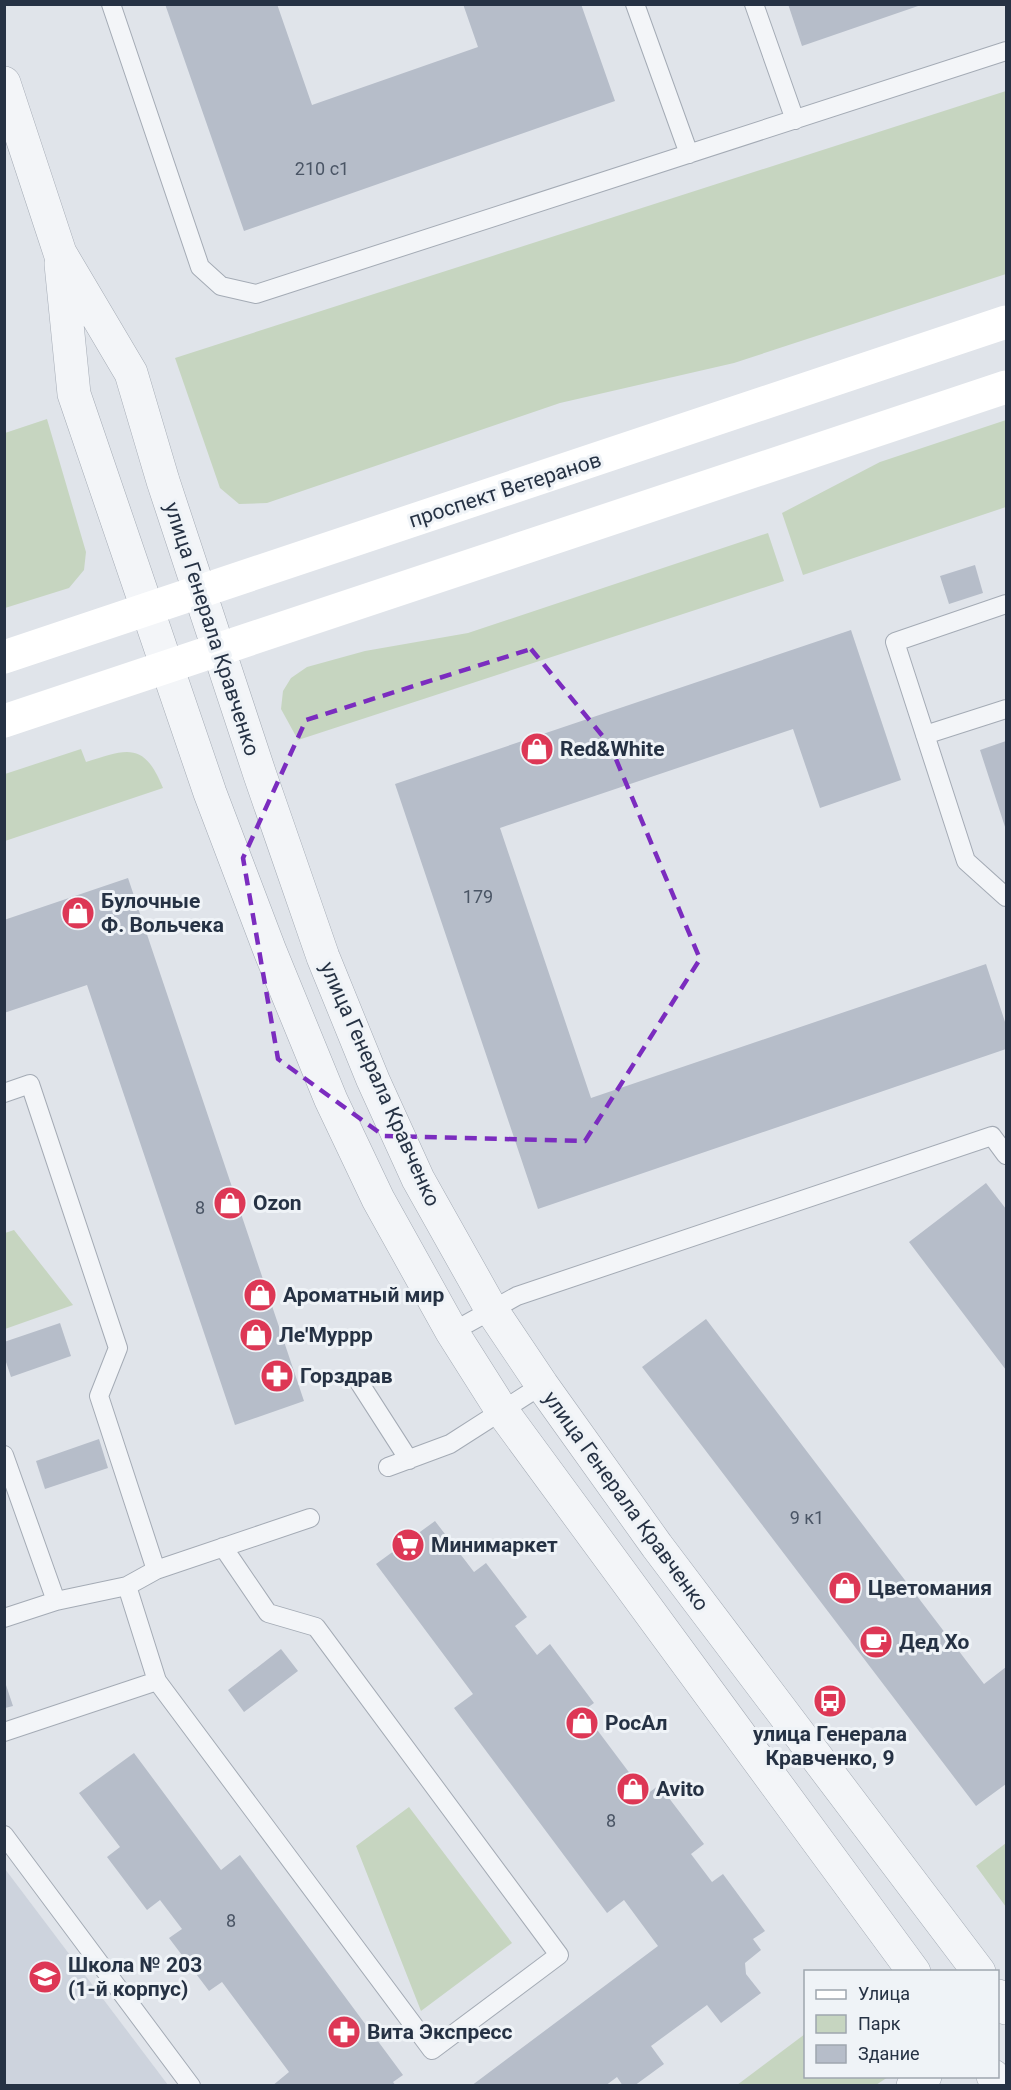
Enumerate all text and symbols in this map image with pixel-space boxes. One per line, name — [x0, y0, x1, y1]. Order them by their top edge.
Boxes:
house number: 210 с1 — [295, 158, 349, 179]
street label: проспект Ветеранов — [406, 448, 604, 532]
street label: улица Генерала Кравченко — [160, 499, 264, 759]
shop icon: Red&White — [519, 731, 555, 767]
place label: Red&White — [560, 737, 665, 761]
house number: 179 — [463, 886, 493, 907]
place label: Булочные Ф. Вольчека — [101, 889, 224, 937]
shop icon: Булочные Ф. Вольчека — [60, 895, 96, 931]
street label: улица Генерала Кравченко — [315, 958, 445, 1210]
shop icon: Ozon — [212, 1185, 248, 1221]
place label: Ozon — [253, 1191, 302, 1215]
house number: 8 — [195, 1197, 205, 1218]
shop icon: Ароматный мир — [242, 1277, 278, 1313]
place label: Ароматный мир — [283, 1283, 444, 1307]
shop icon: Ле'Муррр — [238, 1317, 274, 1353]
place label: Ле'Муррр — [279, 1323, 373, 1347]
pharmacy icon: Горздрав — [259, 1358, 295, 1394]
place label: Горздрав — [300, 1364, 393, 1388]
street label: улица Генерала Кравченко — [538, 1387, 714, 1615]
house number: 9 к1 — [790, 1507, 824, 1528]
supermarket icon: Минимаркет — [390, 1527, 426, 1563]
place label: Минимаркет — [431, 1533, 558, 1557]
shop icon: Цветомания — [827, 1570, 863, 1606]
place label: Цветомания — [868, 1576, 992, 1600]
cafe icon: Дед Хо — [858, 1624, 894, 1660]
place label: Дед Хо — [899, 1630, 970, 1654]
bus stop icon: улица Генерала Кравченко, 9 — [812, 1683, 848, 1719]
shop icon: РосАл — [564, 1705, 600, 1741]
place label: РосАл — [605, 1711, 667, 1735]
place label: улица Генерала Кравченко, 9 — [753, 1722, 907, 1770]
shop icon: Avito — [615, 1771, 651, 1807]
place label: Avito — [656, 1777, 705, 1801]
house number: 8 — [606, 1810, 616, 1831]
house number: 8 — [226, 1910, 236, 1931]
place label: Школа № 203 (1-й корпус) — [68, 1953, 202, 2001]
school or university icon: Школа № 203 (1-й корпус) — [27, 1959, 63, 1995]
legend — [804, 1970, 999, 2078]
text: Улица — [858, 1983, 910, 2004]
text: Парк — [858, 2013, 901, 2034]
pharmacy icon: Вита Экспресс — [326, 2014, 362, 2050]
place label: Вита Экспресс — [367, 2020, 513, 2044]
text: Здание — [858, 2043, 920, 2064]

